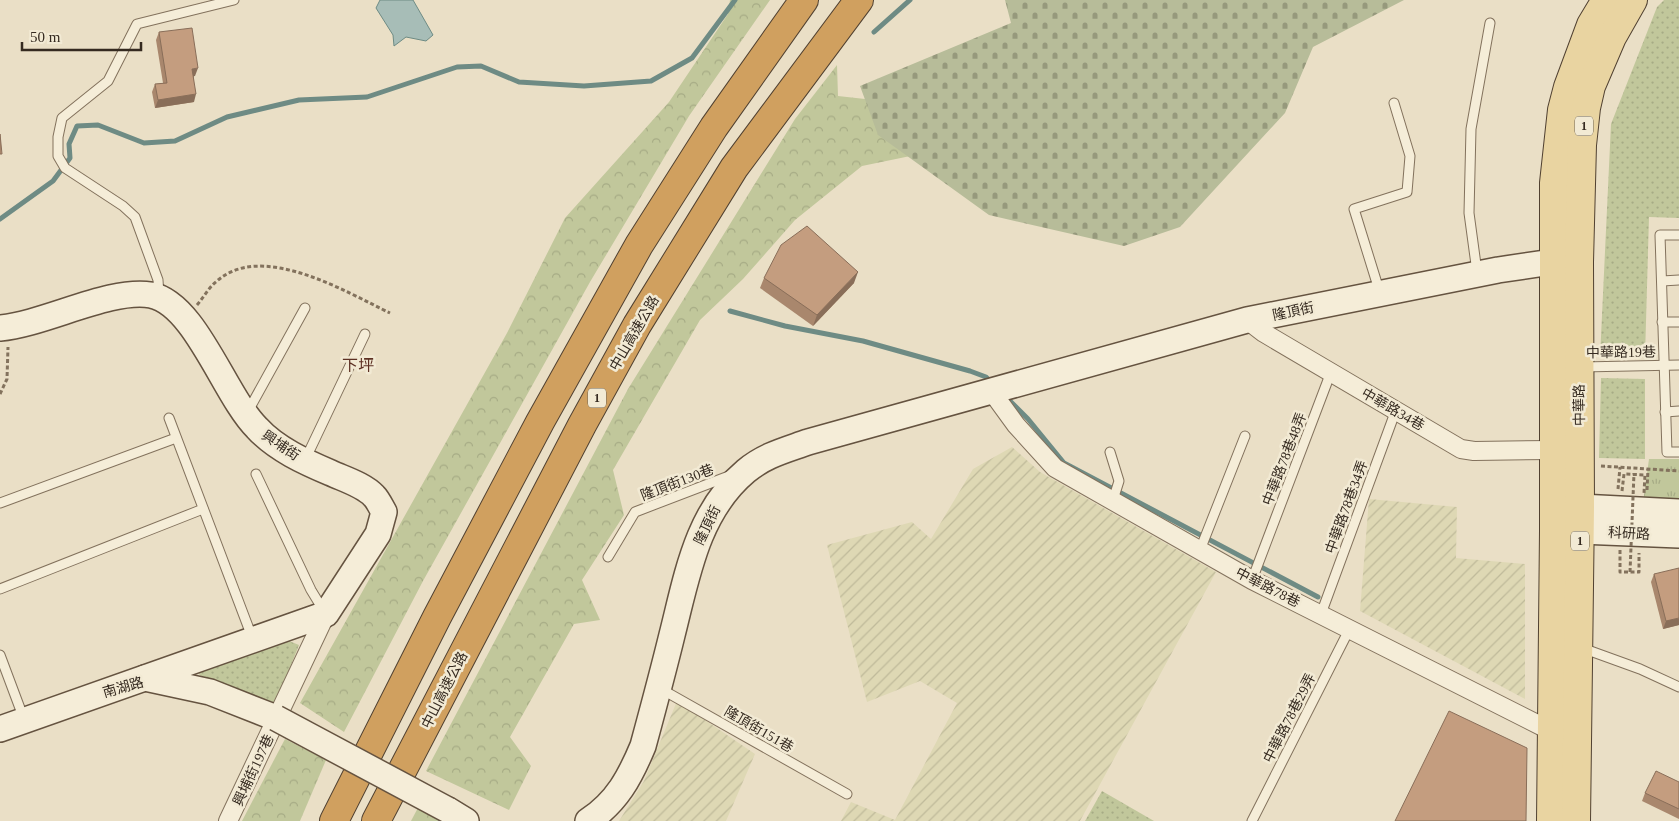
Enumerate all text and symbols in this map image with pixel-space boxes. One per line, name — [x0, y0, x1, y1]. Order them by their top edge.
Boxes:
scale bar — [22, 20, 141, 52]
text: 50 m — [30, 29, 61, 45]
road number: 1 — [1575, 116, 1593, 136]
street label: 中山高速公路 — [606, 293, 662, 373]
street label: 隆頂街 — [1271, 300, 1315, 323]
street label: 中華路19巷 — [1586, 344, 1656, 361]
district label: 下坪 — [342, 357, 374, 374]
street label: 中華路 — [1572, 384, 1587, 426]
street label: 中華路34巷 — [1359, 385, 1427, 433]
road number: 1 — [588, 388, 606, 408]
street label: 中華路78巷48弄 — [1260, 411, 1309, 508]
street label: 興埔街 — [259, 427, 303, 463]
street label: 中華路78巷34弄 — [1323, 459, 1370, 556]
street label: 隆頂街130巷 — [639, 462, 716, 503]
street label: 隆頂街 — [692, 503, 723, 547]
street label: 科研路 — [1608, 525, 1650, 542]
road number: 1 — [1571, 532, 1589, 550]
street label: 中華路78巷 — [1233, 565, 1302, 610]
street label: 中山高速公路 — [418, 649, 470, 731]
street label: 中華路78巷29弄 — [1261, 671, 1318, 765]
street label: 南湖路 — [101, 674, 145, 700]
street label: 隆頂街151巷 — [722, 704, 796, 755]
street label: 興埔街197巷 — [229, 732, 277, 808]

